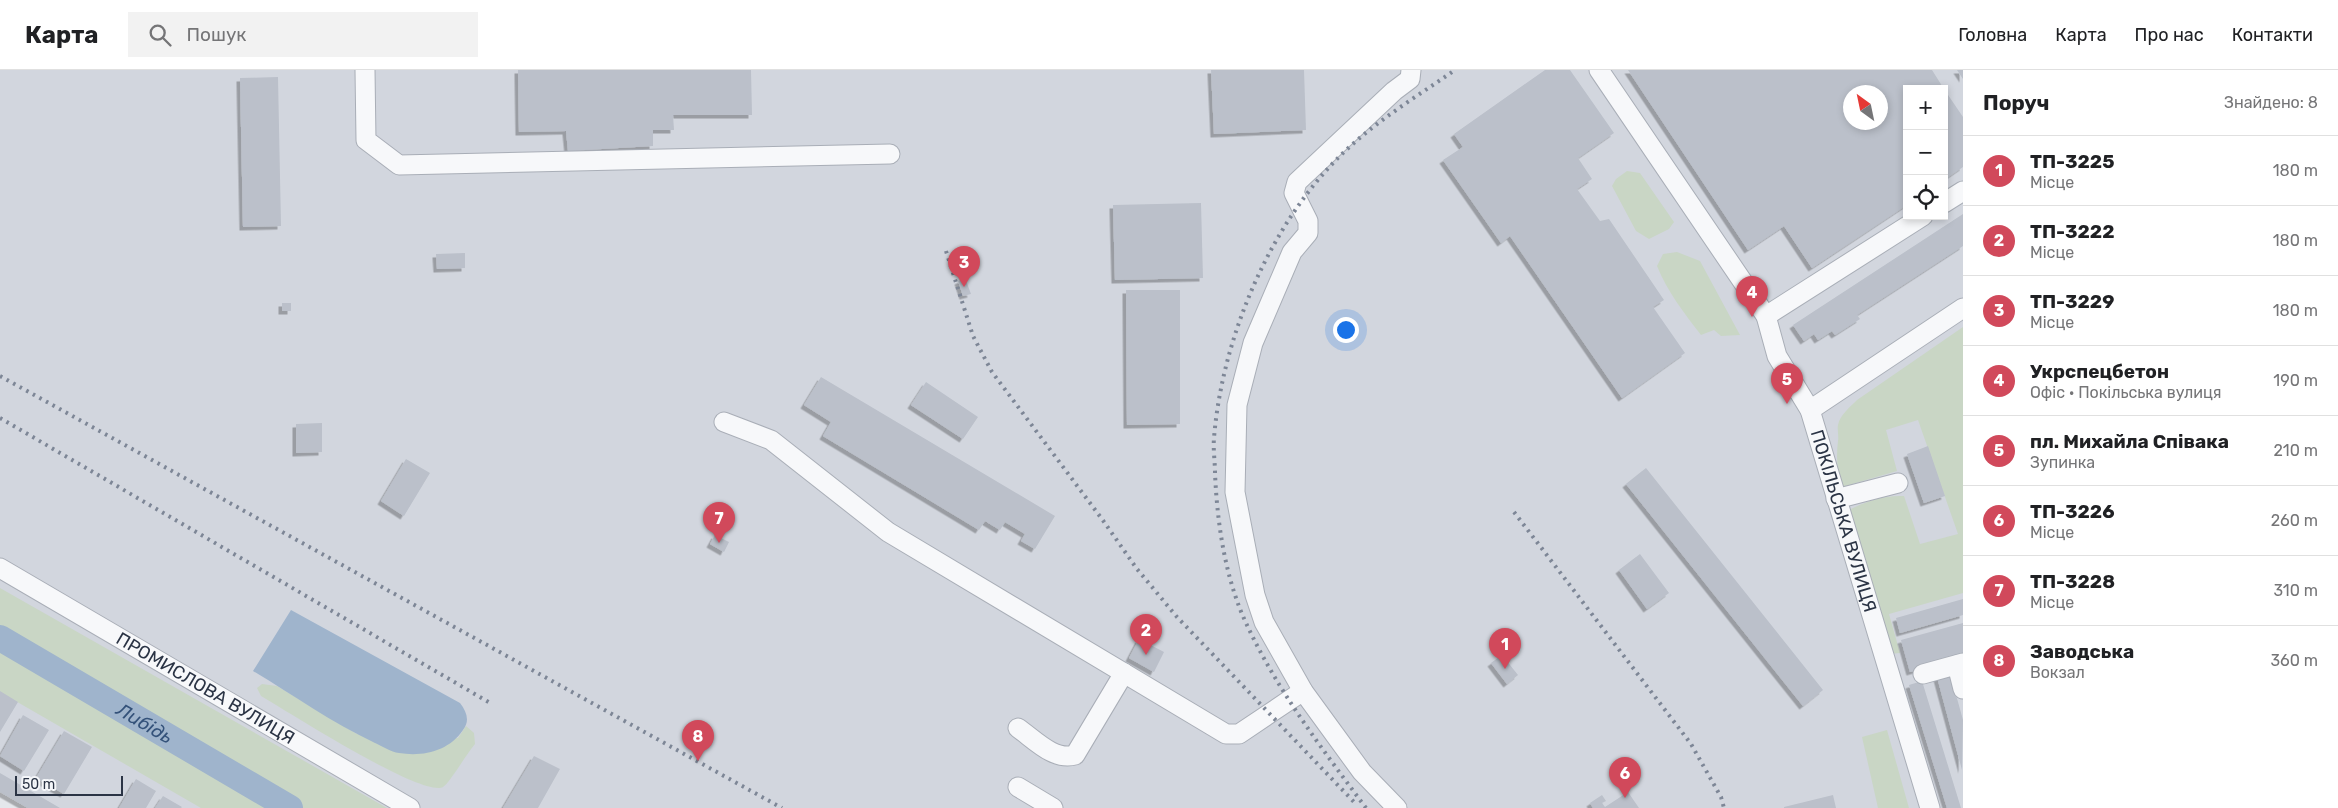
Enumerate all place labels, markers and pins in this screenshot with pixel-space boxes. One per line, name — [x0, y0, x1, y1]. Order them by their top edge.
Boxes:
pin: 3 — [948, 246, 980, 287]
pin: 4 — [1736, 276, 1768, 317]
pin: 5 — [1771, 363, 1803, 404]
pin: 7 — [703, 502, 735, 543]
pin: 2 — [1130, 614, 1162, 655]
pin: 1 — [1489, 628, 1521, 669]
pin: 8 — [682, 720, 714, 761]
pin: 6 — [1609, 757, 1641, 798]

